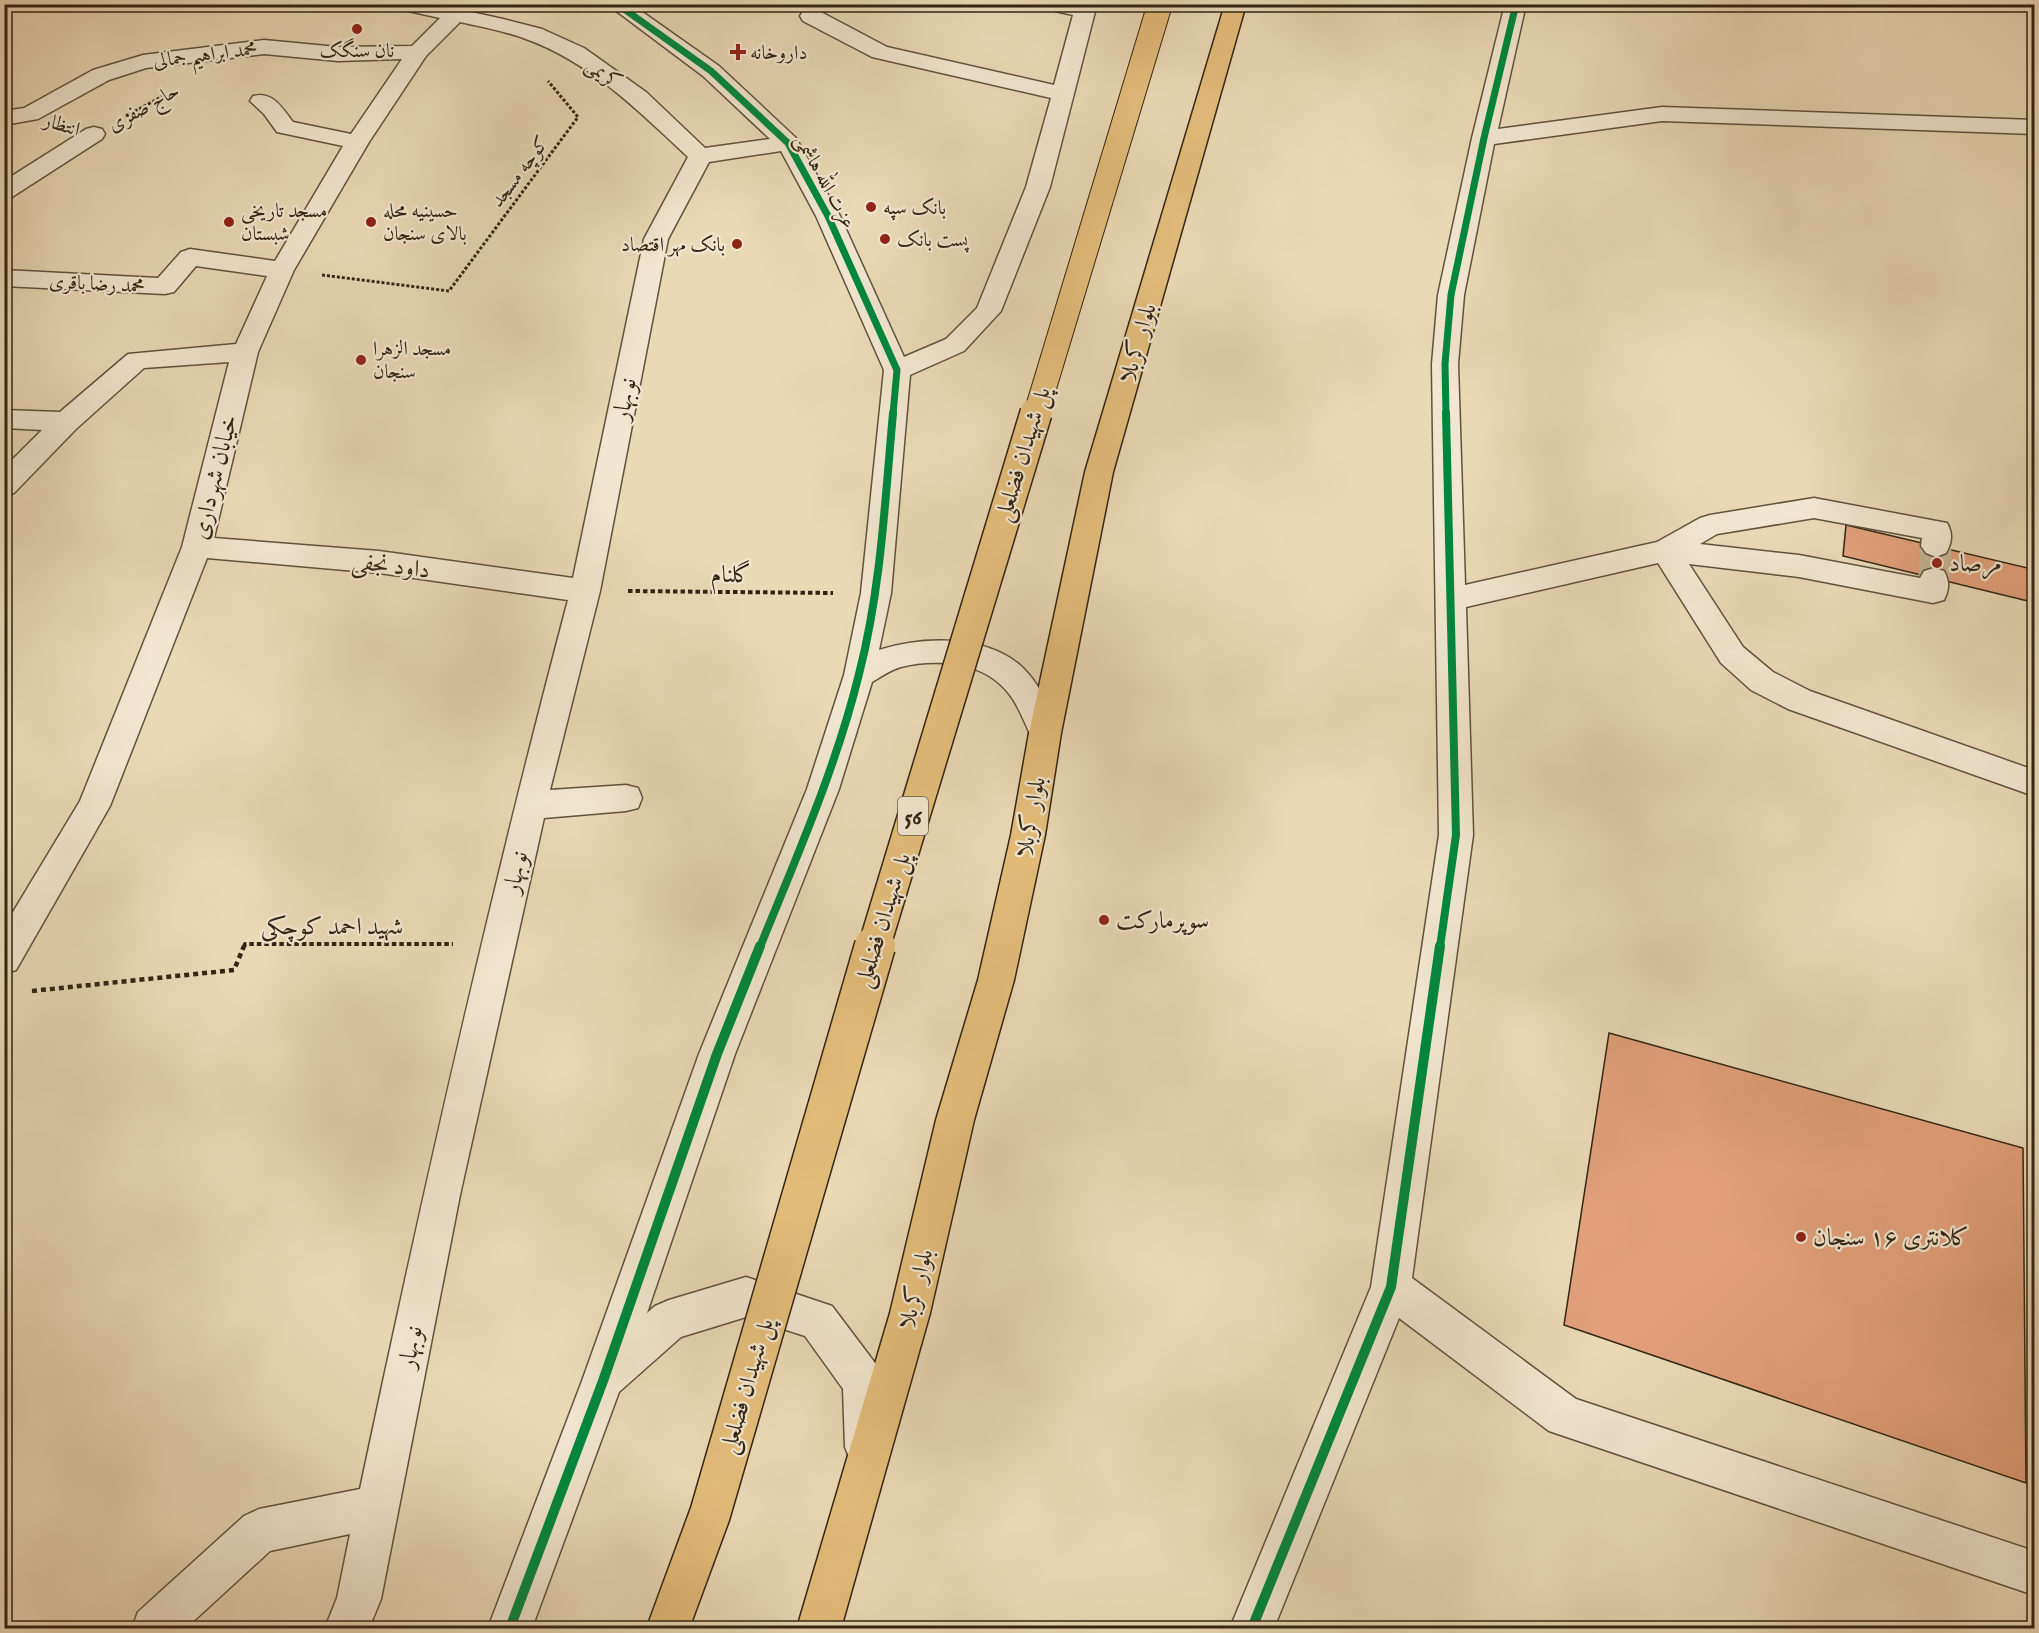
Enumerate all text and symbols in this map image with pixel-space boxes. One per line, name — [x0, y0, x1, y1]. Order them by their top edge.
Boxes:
marker: نان سنگک — [350, 22, 364, 36]
street label: محمد ابراهیم جمالی — [152, 37, 259, 80]
place label: نان سنگک — [320, 37, 395, 64]
place label: داروخانه — [750, 41, 807, 66]
marker: داروخانه — [731, 45, 745, 59]
street label: کریمی — [580, 53, 626, 96]
street label: حاج صفری — [104, 78, 186, 142]
street label: انتظار — [38, 108, 83, 143]
street label: عزت الله هاشمی — [788, 128, 864, 234]
street label: کوچه مسجد — [485, 131, 555, 213]
place label: بانک سپه — [883, 196, 946, 221]
place label: مسجد تاریخی شبستان — [241, 199, 327, 247]
place label: حسینیه محله بالای سنجان — [383, 199, 467, 247]
marker: بانک سپه — [864, 200, 878, 214]
marker: مسجد تاریخی شبستان — [222, 215, 236, 229]
marker: حسینیه محله بالای سنجان — [364, 215, 378, 229]
place label: پست بانک — [897, 228, 970, 253]
marker: پست بانک — [878, 232, 892, 246]
place label: بانک مهر اقتصاد — [621, 233, 725, 258]
marker: بانک مهر اقتصاد — [730, 237, 744, 251]
street label: محمد رضا باقری — [48, 270, 145, 299]
street label: بلوار کربلا — [1112, 300, 1165, 387]
place label: مسجد الزهرا سنجان — [373, 337, 451, 385]
marker: مسجد الزهرا سنجان — [354, 353, 368, 367]
street label: نوبهار — [606, 375, 645, 425]
street label: پل شهیدان فضلعلی — [988, 382, 1059, 526]
street label: خیابان شهرداری — [185, 412, 246, 543]
street label: داود نجفی — [350, 546, 432, 587]
place label: مرصاد — [1949, 549, 2002, 580]
marker: مرصاد — [1930, 556, 1944, 570]
street label: گلنام — [711, 559, 751, 595]
street label: بلوار کربلا — [1009, 774, 1054, 860]
road number: 56 — [898, 797, 928, 835]
street label: نوبهار — [496, 848, 536, 899]
street label: پل شهیدان فضلعلی — [848, 848, 919, 992]
place label: سوپرمارکت — [1116, 906, 1209, 937]
street label: شهید احمد کوچکی — [261, 912, 403, 943]
marker: سوپرمارکت — [1097, 913, 1111, 927]
place label: کلانتری ۱۶ سنجان — [1813, 1223, 1969, 1254]
marker: کلانتری ۱۶ سنجان — [1794, 1230, 1808, 1244]
street label: بلوار کربلا — [892, 1246, 941, 1333]
street label: پل شهیدان فضلعلی — [713, 1314, 782, 1458]
street label: نوبهار — [392, 1323, 431, 1373]

